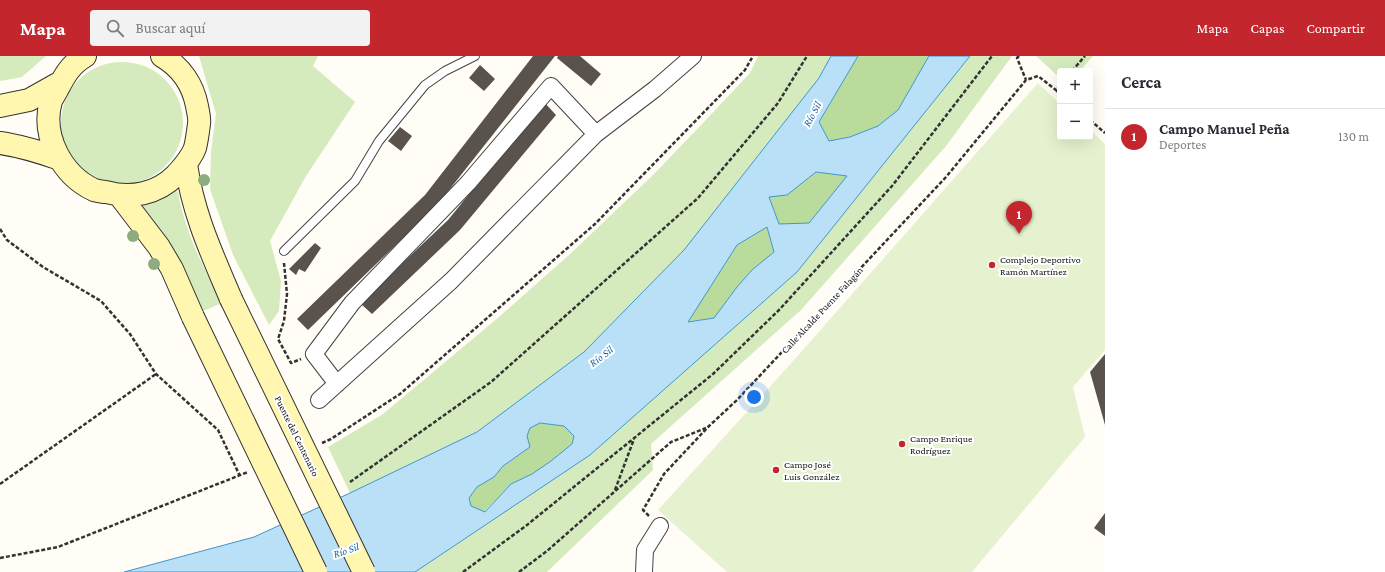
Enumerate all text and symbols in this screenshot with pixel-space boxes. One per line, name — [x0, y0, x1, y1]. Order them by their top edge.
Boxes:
search box — [90, 10, 370, 46]
icon: search — [104, 17, 126, 39]
text: Mapa — [20, 18, 66, 39]
text: Buscar aquí — [136, 20, 205, 36]
text: Mapa — [1197, 20, 1229, 36]
text: Capas — [1251, 20, 1285, 36]
text: Compartir — [1307, 20, 1365, 36]
map controls — [1057, 68, 1093, 140]
button: + — [1057, 68, 1093, 104]
text: Cerca — [1121, 73, 1161, 92]
water label: Río Sil — [800, 99, 824, 129]
button: − — [1057, 104, 1093, 140]
text: Campo Manuel Peña — [1159, 121, 1290, 137]
text: 1 — [1132, 129, 1136, 144]
text: 130 m — [1338, 129, 1369, 144]
text: Deportes — [1159, 137, 1206, 152]
pin: 1 — [1006, 201, 1032, 234]
place label: Complejo Deportivo Ramón Martínez — [1000, 254, 1081, 277]
marker: Complejo Deportivo Ramón Martínez — [987, 260, 997, 270]
street label: Calle Alcalde Puente Falagán — [779, 264, 865, 356]
water label: Río Sil — [587, 343, 615, 369]
your location — [744, 387, 764, 407]
street label: Puente del Centenario — [273, 394, 321, 478]
place label: Campo Enrique Rodríguez — [910, 433, 973, 456]
marker: Campo Enrique Rodríguez — [897, 439, 907, 449]
place label: Campo José Luis González — [784, 459, 839, 482]
marker: Campo José Luis González — [771, 465, 781, 475]
water label: Río Sil — [331, 540, 361, 560]

